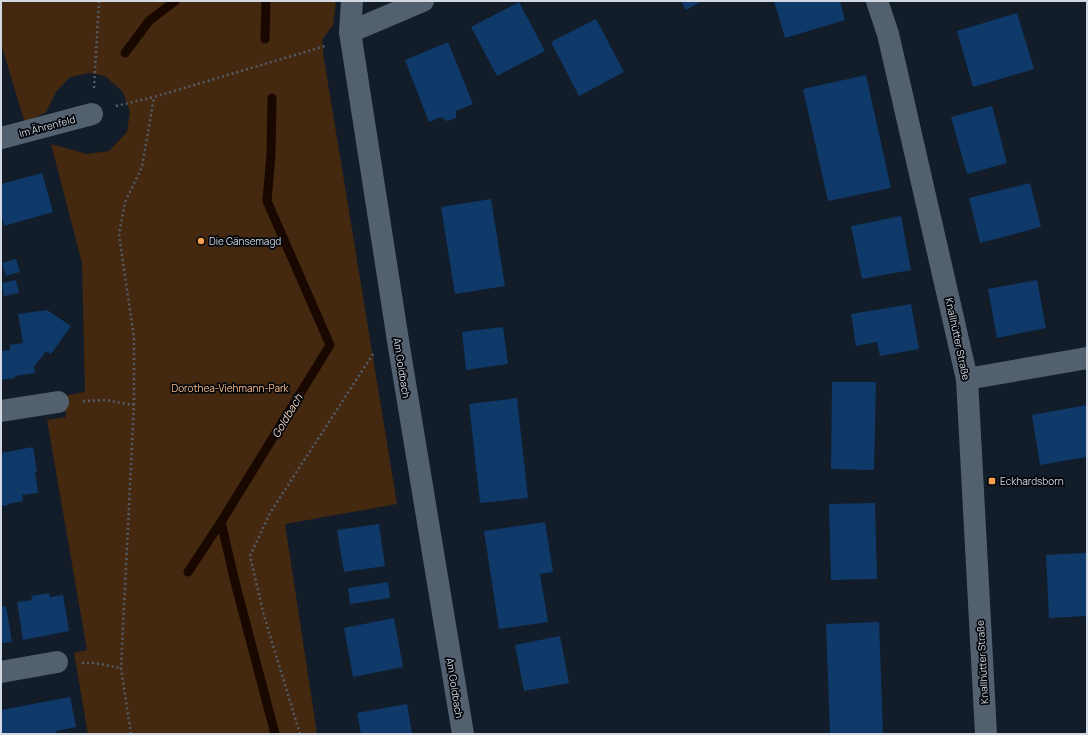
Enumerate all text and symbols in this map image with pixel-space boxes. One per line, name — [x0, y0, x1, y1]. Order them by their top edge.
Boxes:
street label: Im Ährenfeld — [17, 112, 77, 140]
place label: Die Gänsemagd — [209, 234, 281, 248]
marker: Die Gänsemagd — [196, 236, 206, 246]
street label: Knallhütter Straße — [942, 297, 974, 382]
street label: Am Goldbach — [390, 337, 414, 399]
park label: Dorothea-Viehmann-Park — [171, 381, 290, 395]
water label: Goldbach — [268, 391, 306, 440]
place label: Eckhardsborn — [1000, 474, 1064, 488]
marker: Eckhardsborn — [987, 476, 997, 486]
street label: Knallhütter Straße — [973, 620, 991, 704]
street label: Am Goldbach — [443, 657, 467, 719]

